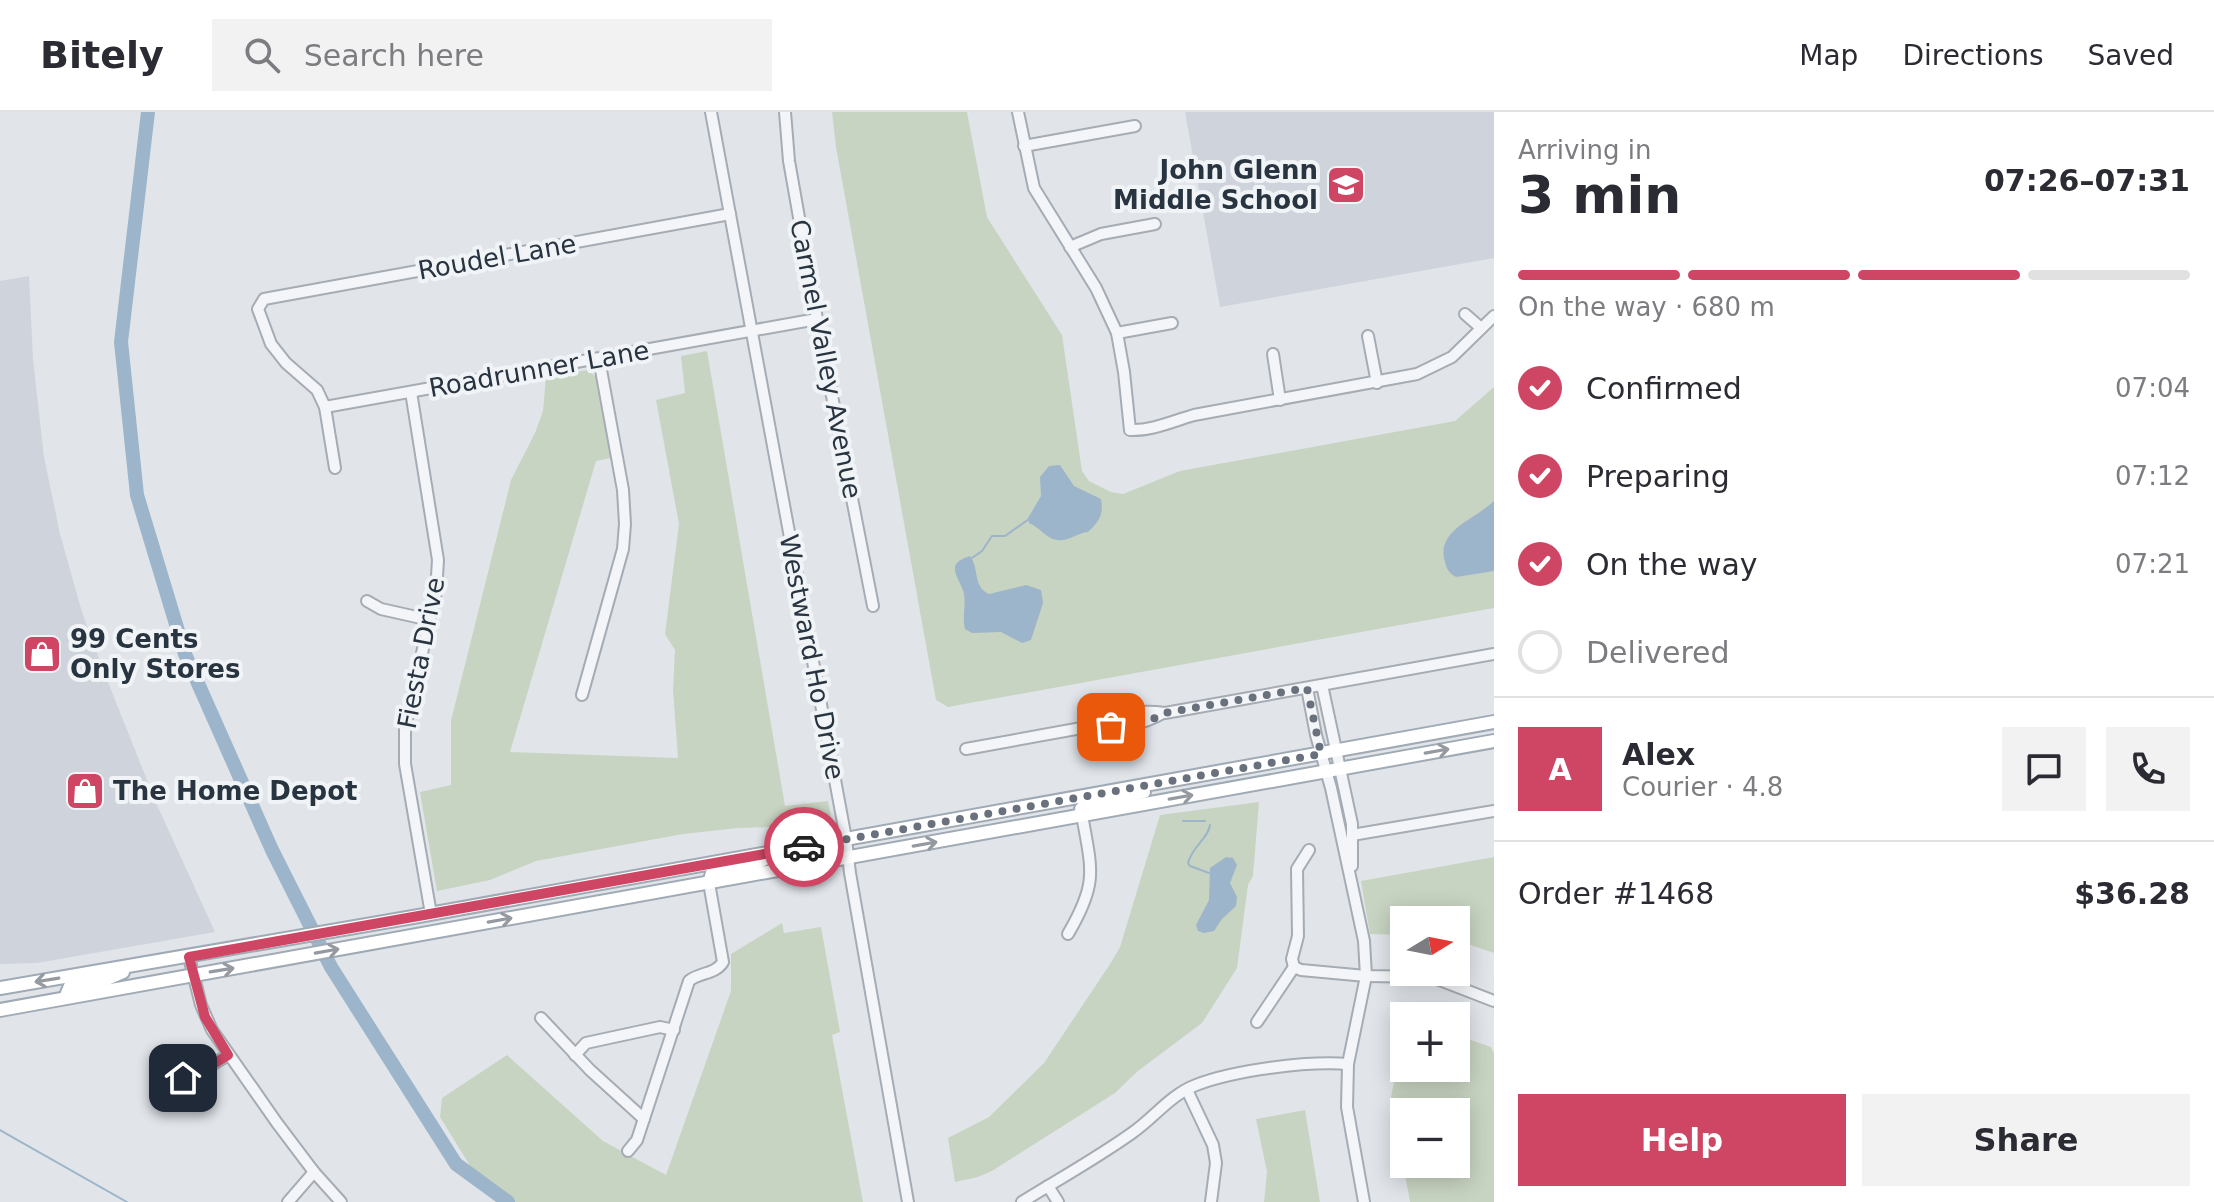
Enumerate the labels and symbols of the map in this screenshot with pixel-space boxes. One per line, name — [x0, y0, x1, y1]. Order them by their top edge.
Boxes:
place label: John Glenn Middle School — [1113, 155, 1318, 215]
school or university icon: John Glenn Middle School — [1325, 164, 1367, 206]
street label: Carmel Valley Avenue — [784, 217, 868, 501]
street label: Roudel Lane — [416, 228, 578, 286]
street label: Roadrunner Lane — [426, 335, 652, 403]
street label: Westward Ho Drive — [774, 532, 850, 782]
street label: Fiesta Drive — [392, 575, 450, 731]
place label: 99 Cents Only Stores — [70, 624, 240, 684]
shop icon: 99 Cents Only Stores — [21, 633, 63, 675]
pin — [1077, 693, 1145, 761]
one-way arrow — [1424, 743, 1449, 758]
shop icon: The Home Depot — [64, 770, 106, 812]
place label: The Home Depot — [113, 776, 357, 806]
one-way arrow — [1168, 789, 1193, 804]
courier — [764, 807, 844, 887]
one-way arrow — [912, 835, 937, 850]
north arrow — [1390, 906, 1470, 986]
one-way arrow — [487, 912, 512, 927]
one-way arrow — [314, 943, 339, 958]
one-way arrow — [208, 961, 234, 976]
one-way arrow — [35, 973, 60, 988]
pin — [149, 1044, 217, 1112]

